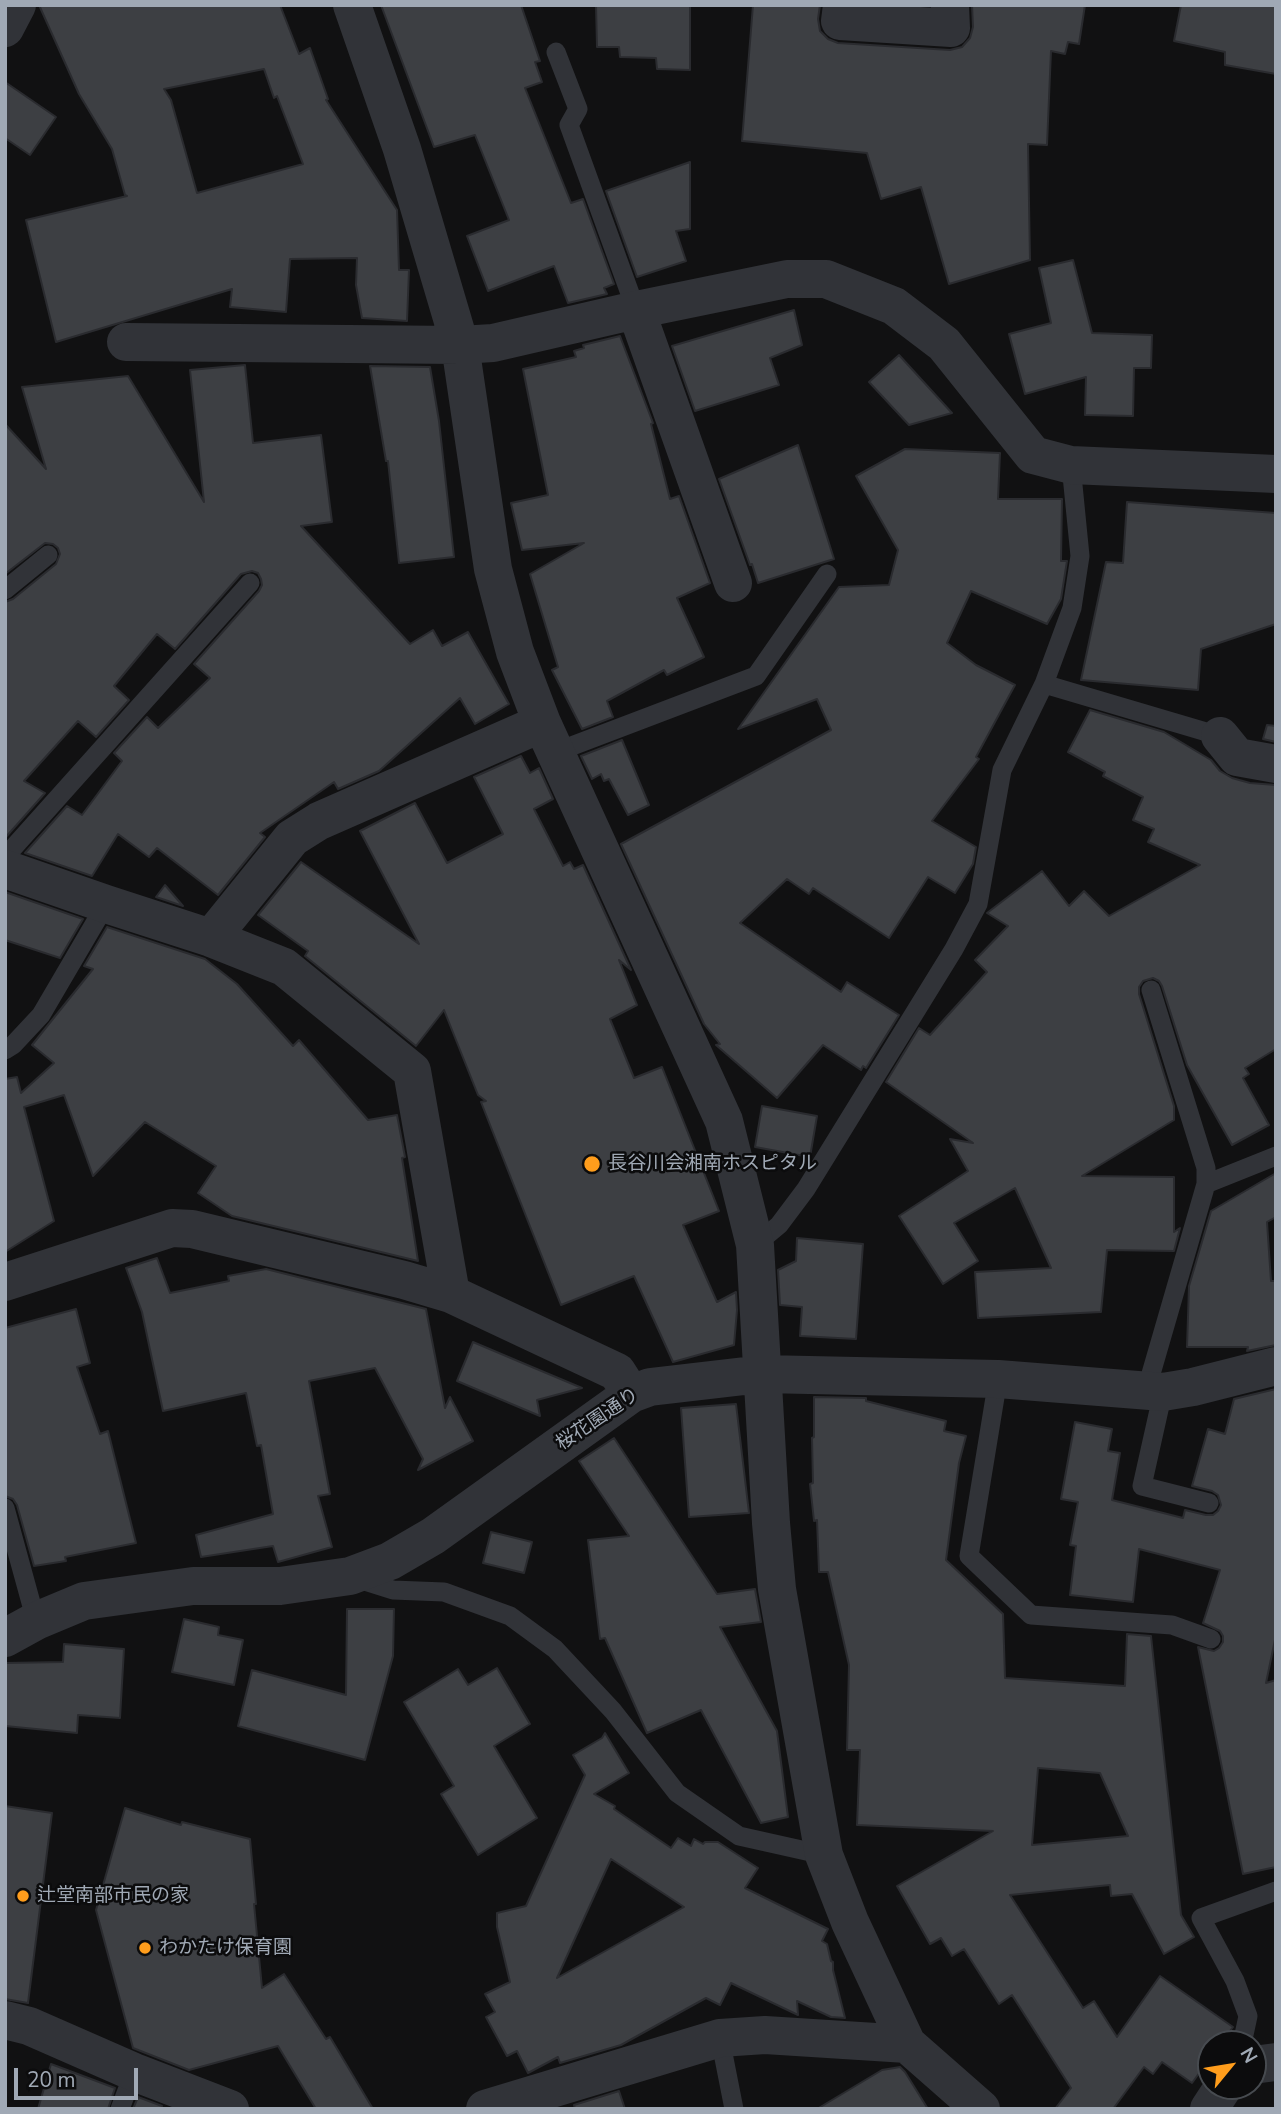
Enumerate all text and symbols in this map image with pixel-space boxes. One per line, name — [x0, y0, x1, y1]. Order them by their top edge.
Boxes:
place label: 長谷川会湘南ホスピタル — [608, 1153, 817, 1175]
marker: 長谷川会湘南ホスピタル — [582, 1154, 602, 1174]
street label: 桜花園通り — [552, 1384, 644, 1456]
place label: 辻堂南部市民の家 — [37, 1885, 189, 1907]
marker: 辻堂南部市民の家 — [15, 1888, 31, 1904]
place label: わかたけ保育園 — [159, 1937, 292, 1959]
marker: わかたけ保育園 — [137, 1940, 153, 1956]
north arrow — [1197, 2030, 1267, 2100]
text: N — [1234, 2043, 1263, 2068]
scale bar — [18, 2054, 142, 2098]
text: 20 m — [27, 2066, 76, 2094]

